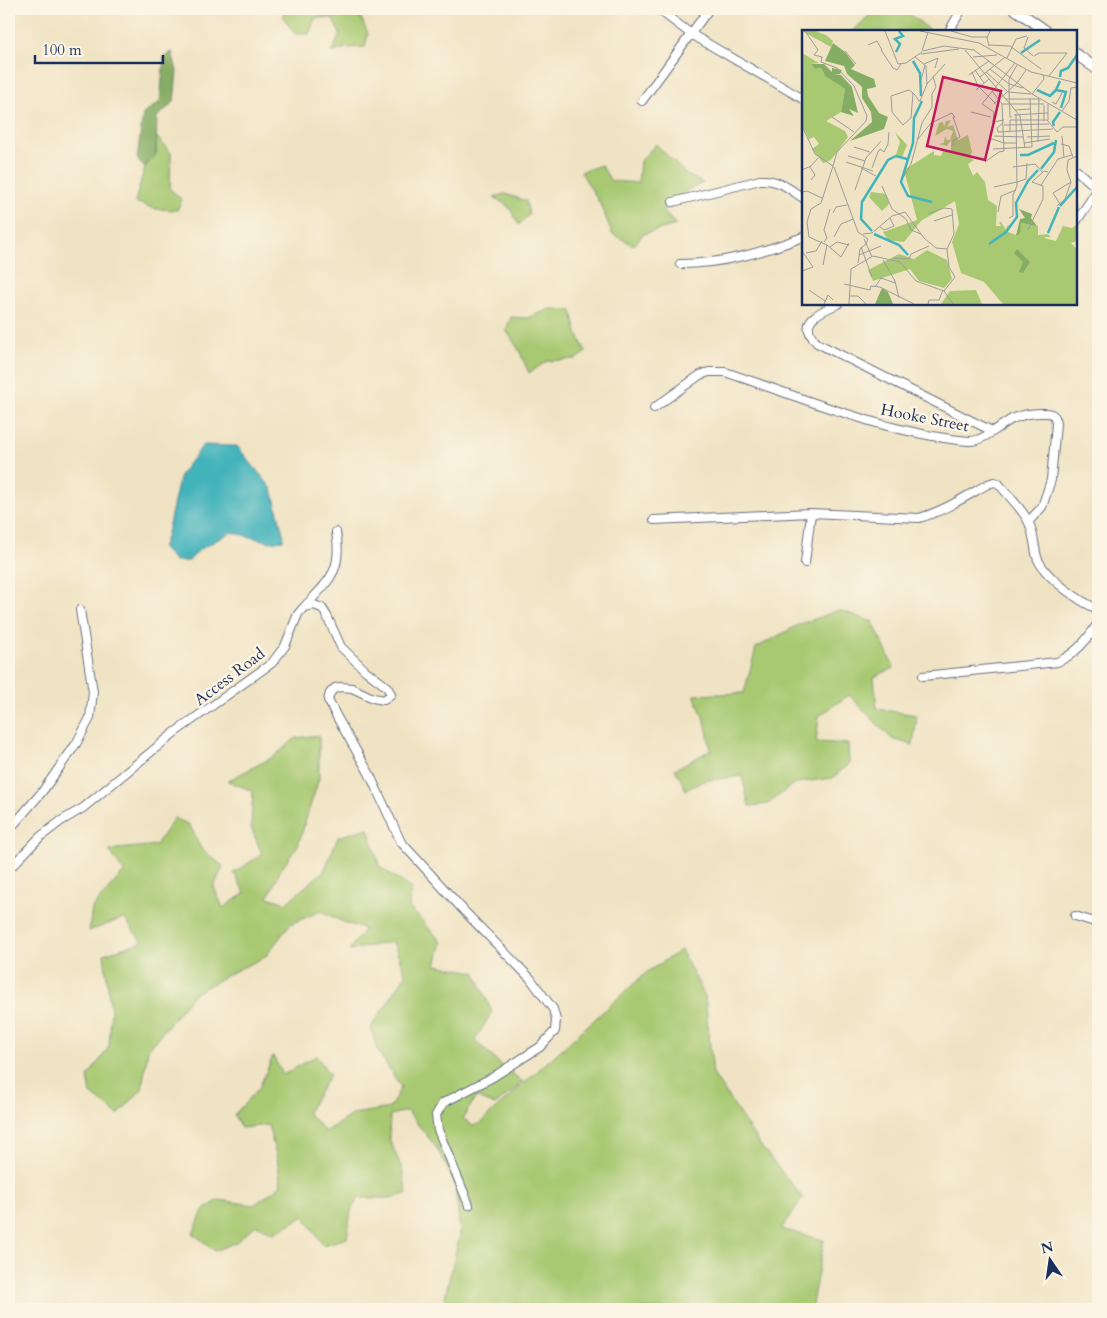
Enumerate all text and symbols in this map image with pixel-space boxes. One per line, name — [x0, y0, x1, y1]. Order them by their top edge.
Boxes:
inset map — [802, 30, 1077, 305]
scale bar — [35, 32, 162, 64]
text: 100 m — [42, 40, 82, 60]
street label: Hooke Street — [879, 399, 971, 437]
street label: Access Road — [190, 643, 270, 711]
north arrow — [1024, 1236, 1074, 1286]
text: N — [1039, 1237, 1055, 1258]

